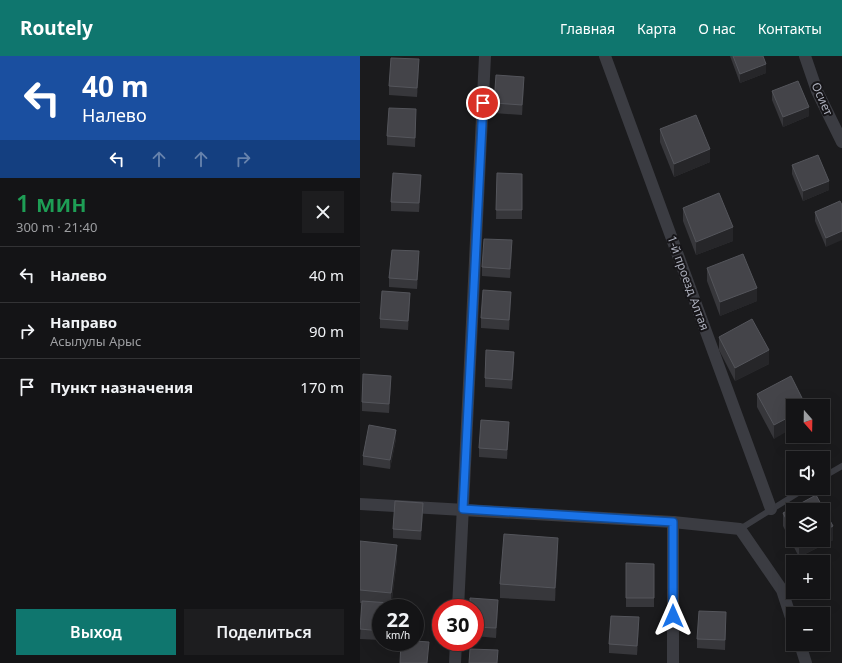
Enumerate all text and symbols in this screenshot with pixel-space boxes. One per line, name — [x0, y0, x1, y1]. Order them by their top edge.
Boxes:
text: Routely — [20, 15, 93, 41]
text: Главная — [560, 19, 615, 38]
text: Карта — [637, 19, 676, 38]
text: О нас — [698, 19, 736, 38]
text: Контакты — [758, 19, 822, 38]
text: 40 m — [82, 67, 149, 105]
icon: left — [16, 72, 68, 124]
street label: Осиет — [808, 80, 837, 118]
pin — [466, 86, 500, 120]
icon: arrive — [472, 92, 494, 114]
text: Налево — [82, 103, 147, 127]
icon: left — [106, 148, 128, 170]
icon: ahead — [148, 148, 170, 170]
icon: ahead — [190, 148, 212, 170]
icon: right — [232, 148, 254, 170]
text: 1 мин — [16, 186, 87, 219]
button: close — [302, 191, 344, 233]
text: 300 m · 21:40 — [16, 218, 97, 236]
street label: 1-й проезд Алтая — [663, 233, 714, 333]
icon: left — [16, 264, 38, 286]
text: Налево — [50, 265, 107, 285]
text: 40 m — [309, 265, 344, 285]
text: Направо — [50, 312, 117, 332]
icon: right — [16, 320, 38, 342]
text: 90 m — [309, 321, 344, 341]
text: Асылулы Арыс — [50, 332, 141, 350]
icon: arrive — [16, 376, 38, 398]
text: Пункт назначения — [50, 377, 193, 397]
text: 170 m — [300, 377, 344, 397]
north arrow — [786, 399, 830, 443]
map controls — [786, 399, 830, 651]
button: sound — [786, 451, 830, 495]
button: layers — [786, 503, 830, 547]
button: + — [786, 555, 830, 599]
position arrow — [652, 595, 694, 637]
speed limit sign: 30 — [432, 599, 484, 651]
text: 22 — [387, 606, 409, 633]
button: − — [786, 607, 830, 651]
button: Выход — [16, 609, 176, 655]
button: Поделиться — [184, 609, 344, 655]
text: km/h — [386, 628, 410, 642]

